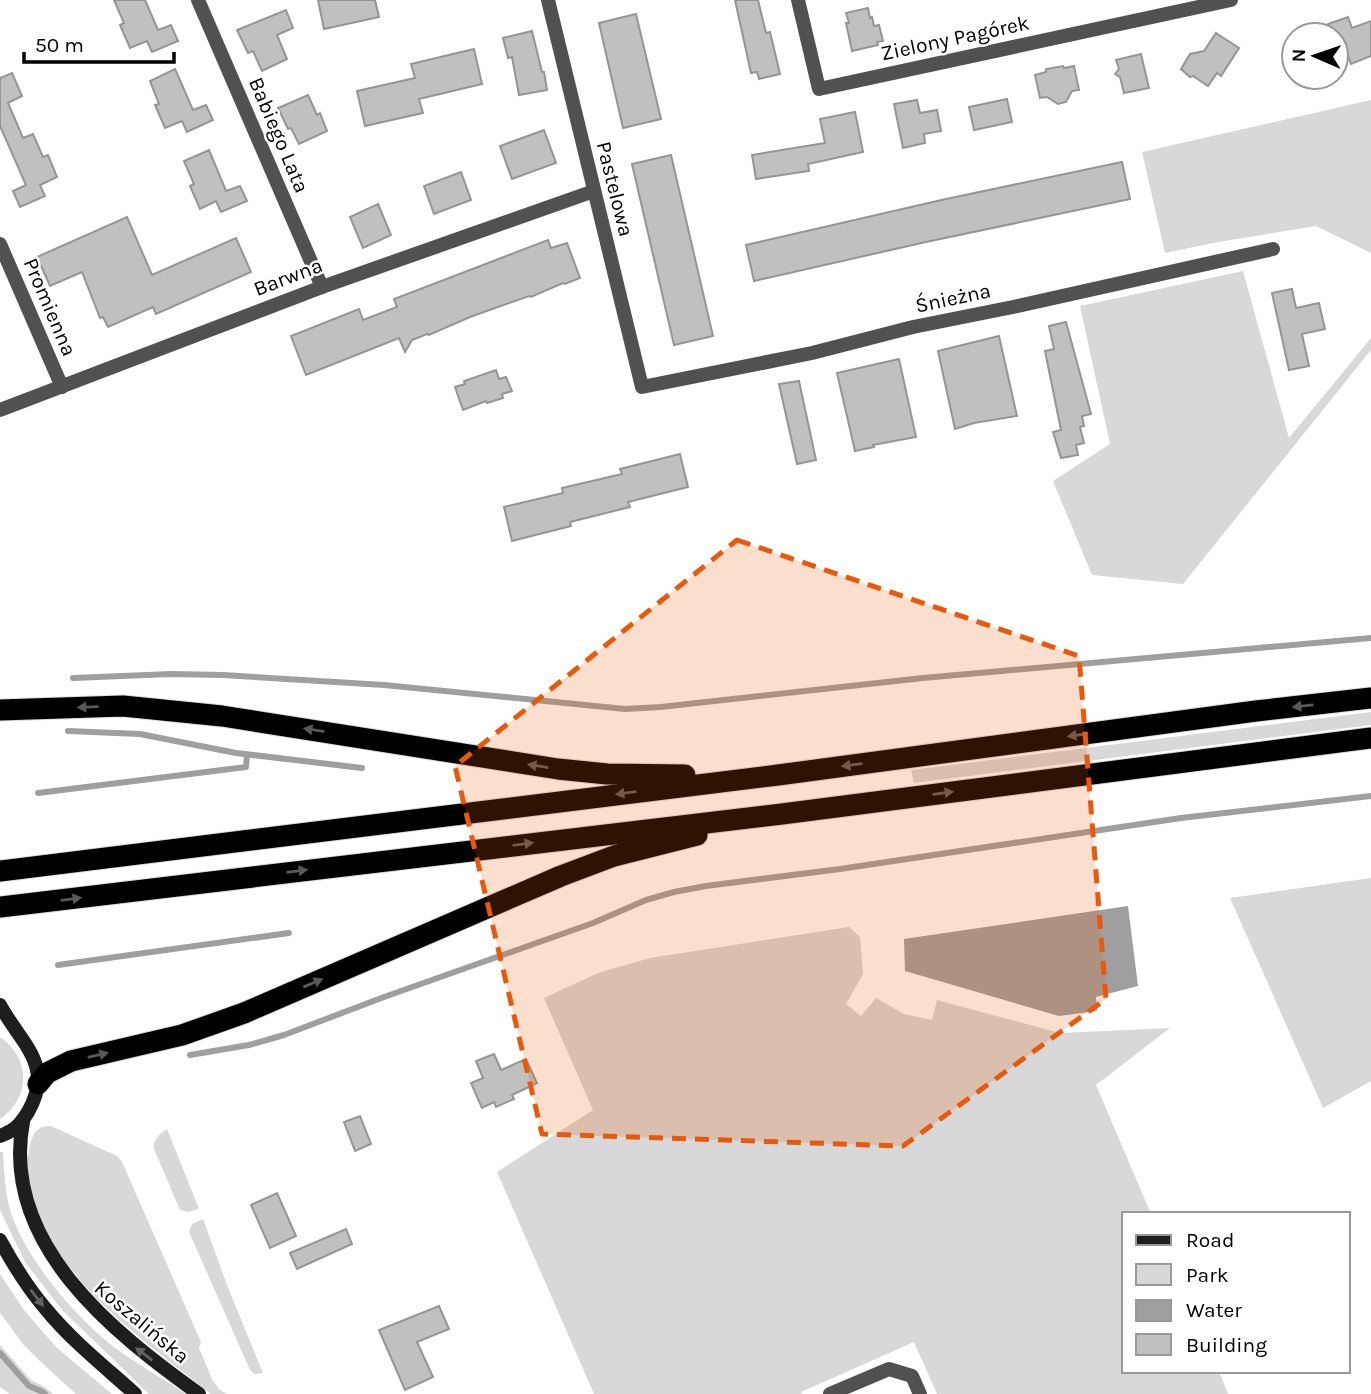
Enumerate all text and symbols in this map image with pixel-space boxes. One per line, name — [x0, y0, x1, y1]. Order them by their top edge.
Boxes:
street label: Zielony Pagórek — [879, 11, 1031, 65]
scale bar — [24, 21, 175, 65]
north arrow — [1280, 21, 1350, 91]
text: 50 m — [35, 33, 84, 57]
text: N — [1288, 48, 1310, 63]
street label: Babiego Lata — [244, 74, 314, 196]
street label: Pastelowa — [592, 139, 638, 239]
street label: Barwna — [250, 253, 326, 301]
street label: Promienna — [19, 254, 81, 360]
street label: Śnieżna — [913, 278, 993, 318]
one-way arrow — [1292, 700, 1314, 711]
one-way arrow — [77, 701, 99, 713]
one-way arrow — [303, 724, 325, 735]
one-way arrow — [1066, 730, 1088, 741]
one-way arrow — [527, 760, 549, 771]
one-way arrow — [841, 760, 863, 771]
one-way arrow — [932, 787, 954, 798]
one-way arrow — [615, 788, 637, 799]
one-way arrow — [512, 838, 534, 849]
one-way arrow — [286, 866, 308, 877]
one-way arrow — [60, 893, 82, 904]
one-way arrow — [303, 978, 324, 989]
one-way arrow — [87, 1049, 109, 1060]
legend — [1122, 1212, 1350, 1373]
text: Road — [1186, 1228, 1234, 1252]
text: Park — [1186, 1263, 1229, 1287]
street label: Koszalińska — [90, 1276, 194, 1368]
one-way arrow — [29, 1288, 44, 1306]
text: Water — [1186, 1298, 1242, 1322]
text: Building — [1186, 1333, 1267, 1357]
one-way arrow — [135, 1347, 153, 1361]

